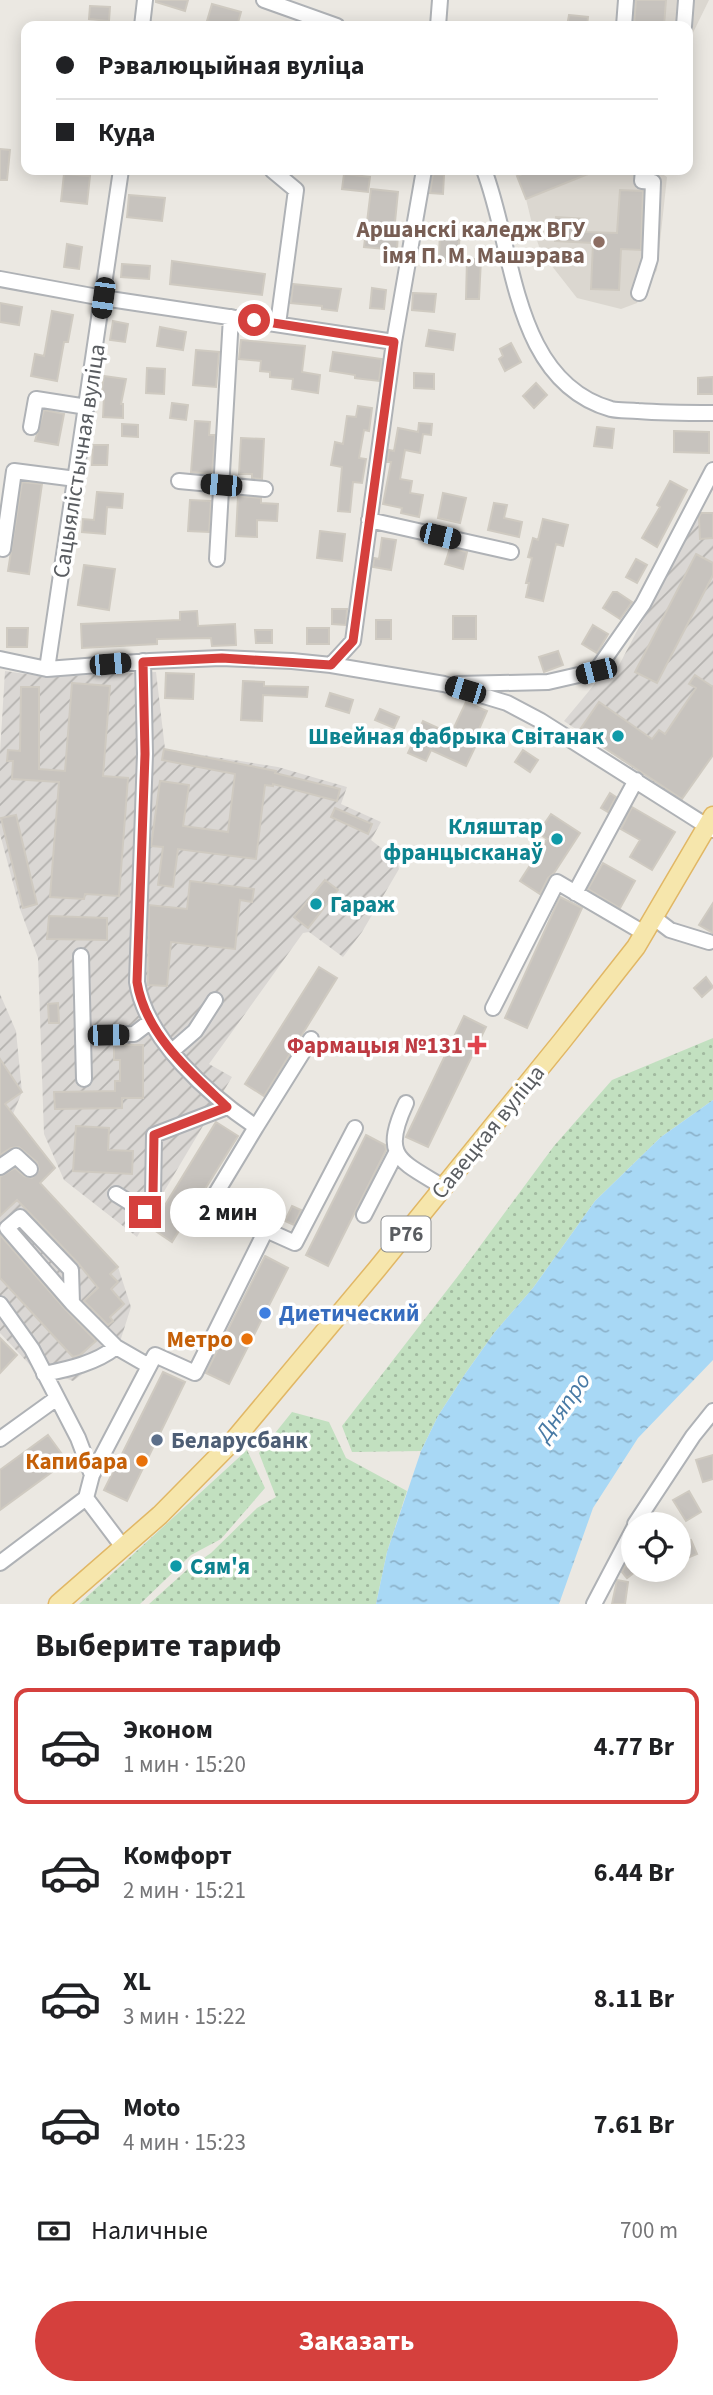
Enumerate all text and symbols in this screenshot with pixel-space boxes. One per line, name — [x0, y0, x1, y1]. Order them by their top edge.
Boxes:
text: Рэвалюцыйная вуліца — [98, 47, 364, 84]
text: Куда — [98, 114, 156, 151]
place label: Аршанскі каледж ВГУ імя П. М. Машэрава — [356, 213, 585, 272]
marker: Аршанскі каледж ВГУ імя П. М. Машэрава — [591, 234, 607, 250]
car — [90, 276, 117, 320]
route start — [238, 304, 270, 336]
street label: Сацыялістычная вуліца — [44, 342, 114, 580]
car — [200, 473, 243, 497]
car — [418, 521, 463, 551]
car — [89, 652, 132, 676]
car — [574, 656, 619, 686]
car — [442, 674, 489, 706]
place label: Швейная фабрыка Світанак — [308, 720, 604, 753]
marker: Швейная фабрыка Світанак — [610, 728, 626, 744]
place label: Кляштар францысканаў — [383, 810, 543, 869]
marker: Кляштар францысканаў — [549, 831, 565, 847]
place label: Гараж — [330, 888, 395, 921]
marker: Гараж — [308, 896, 324, 912]
car — [87, 1024, 130, 1046]
place label: Фармацыя №131 — [287, 1029, 463, 1062]
marker: Фармацыя №131 — [469, 1037, 485, 1053]
street label: Савецкая вуліца — [423, 1058, 553, 1206]
callout: 2 мин — [170, 1188, 285, 1236]
route end — [129, 1196, 161, 1228]
text: 2 мин — [199, 1196, 257, 1229]
road number: Р76 — [382, 1216, 430, 1252]
place label: Диетический — [279, 1297, 419, 1330]
marker: Диетический — [257, 1305, 273, 1321]
place label: Метро — [167, 1323, 233, 1356]
marker: Метро — [239, 1331, 255, 1347]
water label: Дняпро — [525, 1365, 599, 1450]
place label: Беларусбанк — [171, 1424, 308, 1457]
marker: Беларусбанк — [149, 1432, 165, 1448]
place label: Капибара — [25, 1445, 128, 1478]
marker: Капибара — [134, 1453, 150, 1469]
map controls — [621, 1512, 691, 1582]
button: locate — [621, 1512, 691, 1582]
place label: Сям'я — [190, 1550, 250, 1583]
marker: Сям'я — [168, 1558, 184, 1574]
text: Выберите тариф — [35, 1623, 282, 1669]
text: Эконом — [123, 1711, 213, 1748]
icon: car — [39, 1715, 102, 1778]
text: 4.77 Br — [594, 1728, 674, 1765]
text: 1 мин · 15:20 — [123, 1748, 246, 1781]
text: Комфорт — [123, 1837, 232, 1874]
icon: car — [39, 1841, 102, 1904]
text: 6.44 Br — [594, 1854, 674, 1891]
text: 2 мин · 15:21 — [123, 1874, 246, 1907]
text: XL — [123, 1963, 151, 2000]
icon: car — [39, 1967, 102, 2030]
text: 8.11 Br — [594, 1980, 674, 2017]
text: 3 мин · 15:22 — [123, 2000, 246, 2033]
text: Moto — [123, 2089, 180, 2126]
icon: car — [39, 2093, 102, 2156]
text: 7.61 Br — [594, 2106, 674, 2143]
text: 4 мин · 15:23 — [123, 2126, 246, 2159]
icon: cash — [35, 2212, 73, 2250]
text: Наличные — [91, 2212, 208, 2249]
text: 700 m — [620, 2214, 678, 2247]
button: Заказать — [35, 2301, 678, 2381]

